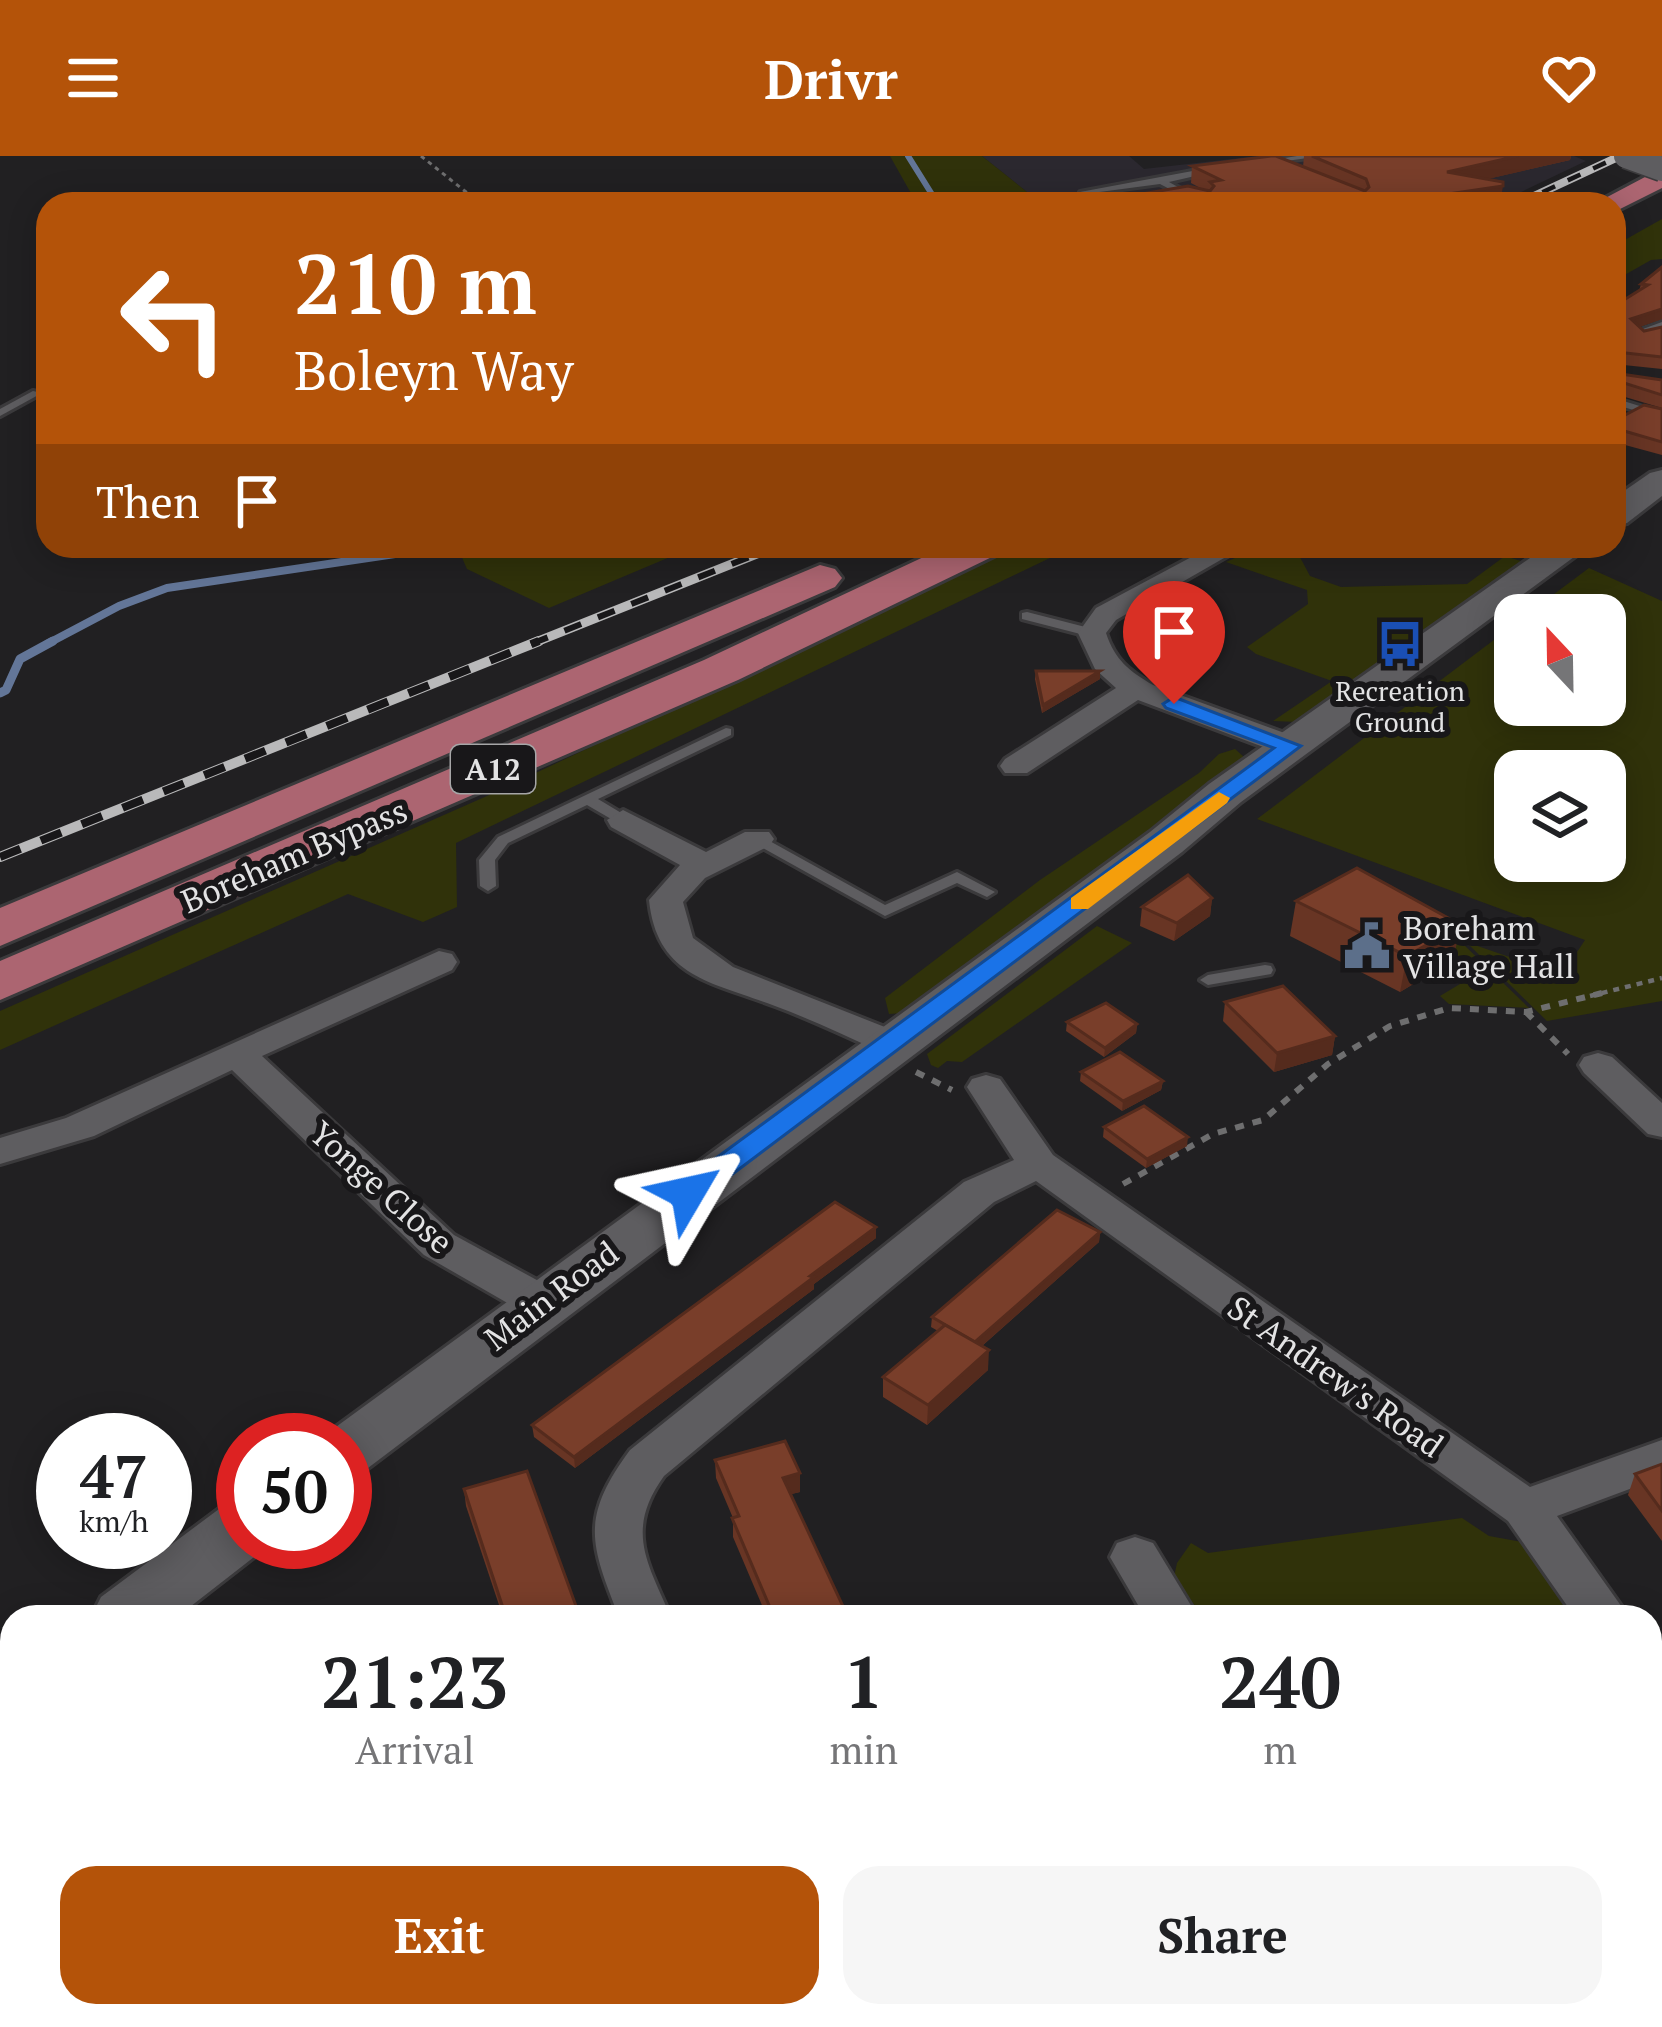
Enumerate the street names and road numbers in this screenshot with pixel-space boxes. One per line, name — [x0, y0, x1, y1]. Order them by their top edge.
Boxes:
road number: A12 — [451, 745, 535, 793]
street label: Boreham Bypass — [175, 788, 413, 922]
street label: Yonge Close — [301, 1111, 463, 1263]
street label: Main Road — [476, 1231, 626, 1359]
street label: St Andrew's Road — [1220, 1286, 1452, 1466]

